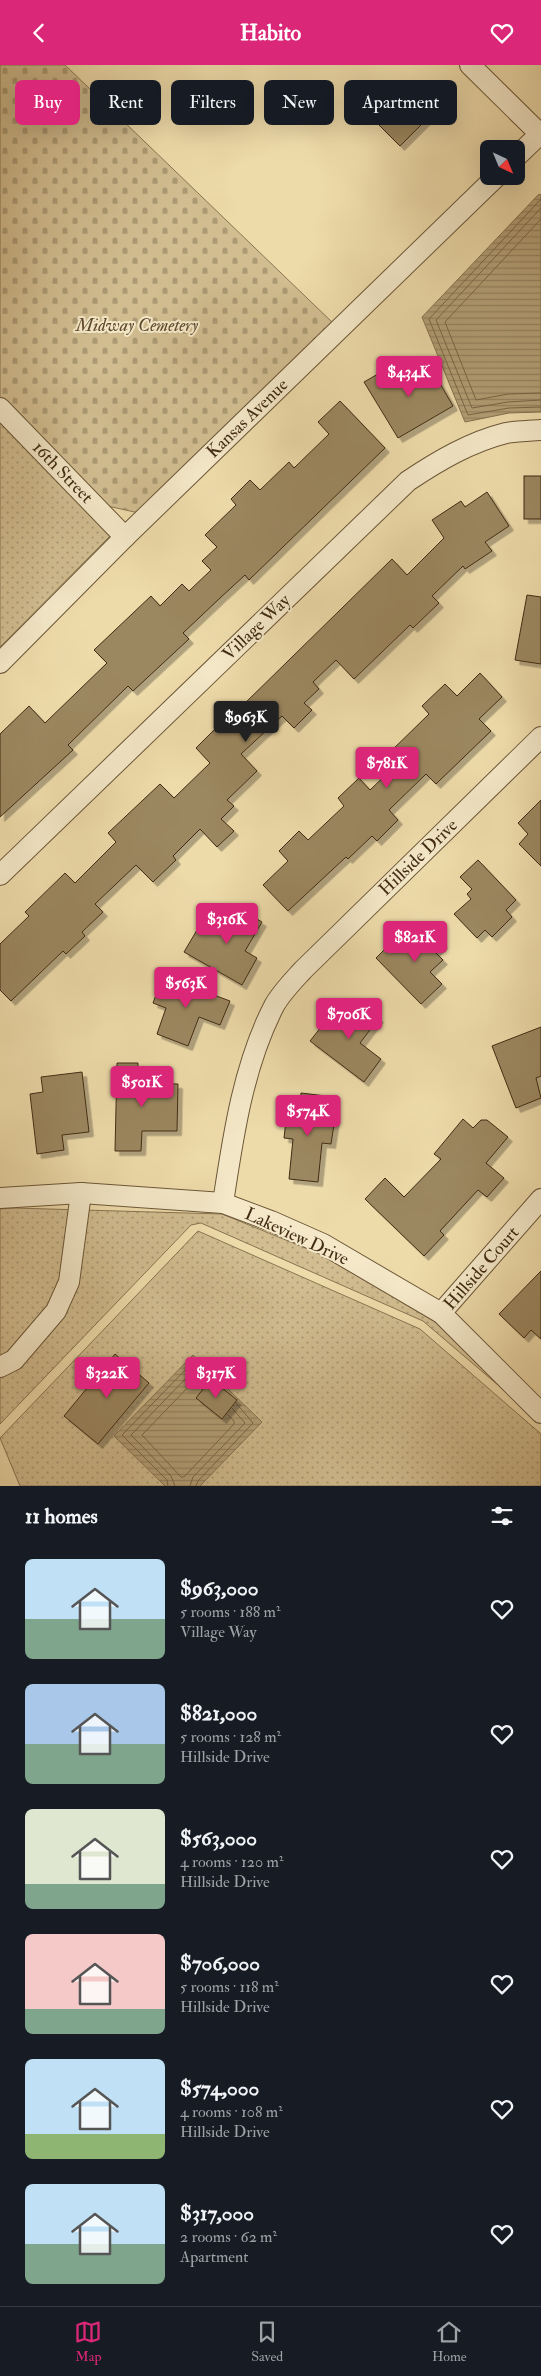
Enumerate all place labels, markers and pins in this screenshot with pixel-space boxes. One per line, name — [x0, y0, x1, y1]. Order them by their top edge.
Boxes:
pin: $434K — [374, 355, 444, 398]
pin: $963K — [211, 701, 281, 743]
pin: $781K — [352, 747, 422, 789]
pin: $316K — [192, 903, 262, 945]
pin: $821K — [380, 921, 450, 963]
pin: $563K — [151, 967, 221, 1009]
pin: $706K — [314, 997, 384, 1040]
pin: $501K — [107, 1065, 177, 1108]
pin: $574K — [273, 1095, 343, 1137]
pin: $322K — [72, 1357, 142, 1399]
pin: $317K — [181, 1357, 251, 1399]

